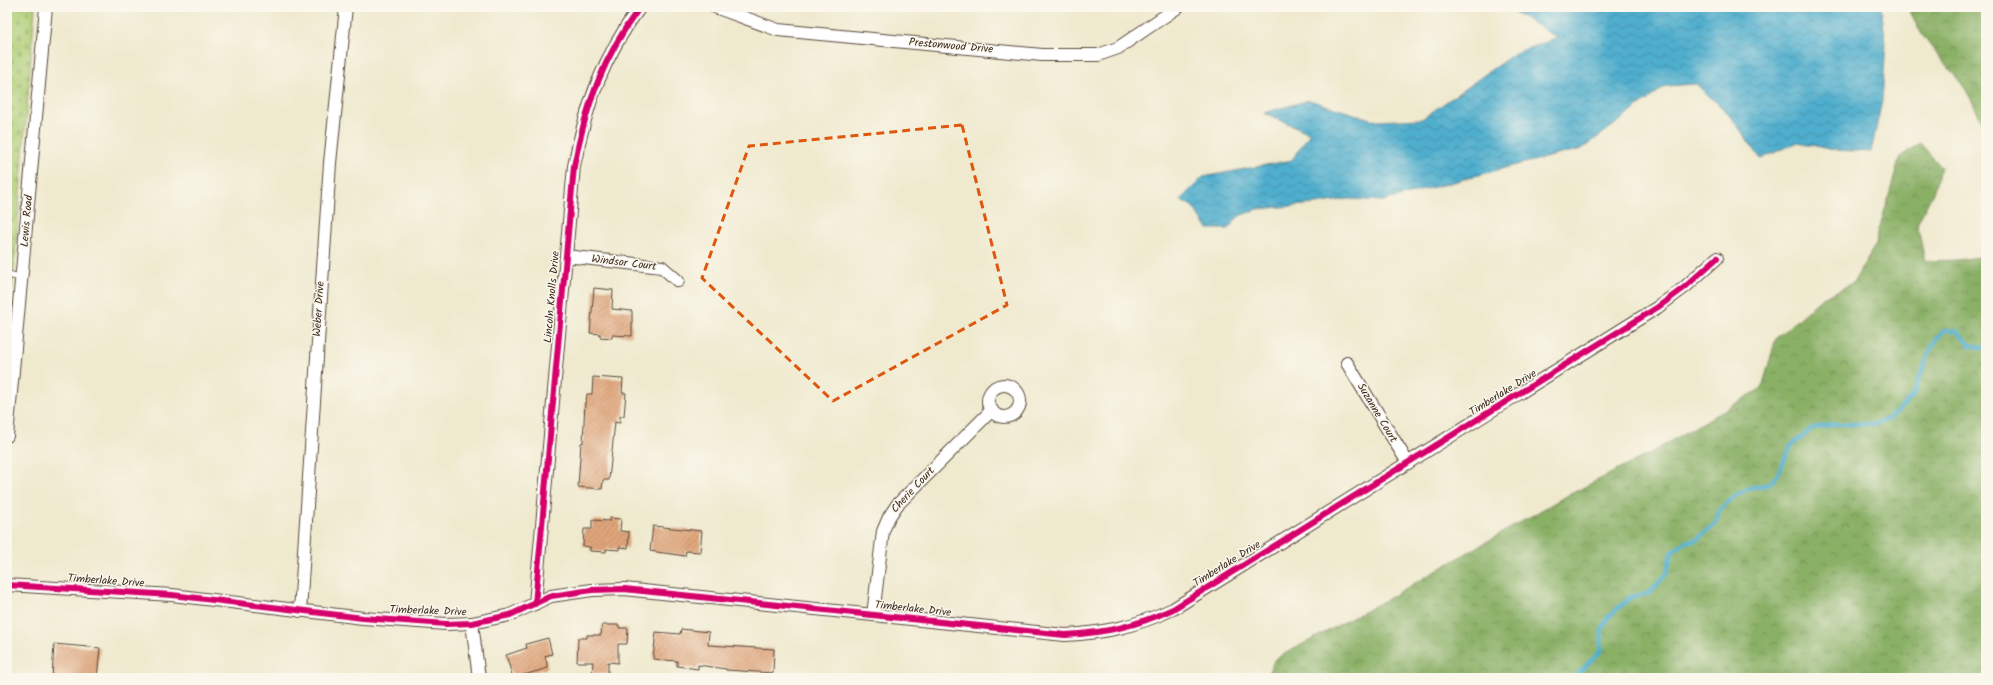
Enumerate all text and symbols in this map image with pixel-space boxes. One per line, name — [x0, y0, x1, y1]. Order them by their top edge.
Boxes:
street label: Prestonwood Drive — [908, 33, 994, 59]
street label: Lewis Road — [16, 194, 38, 248]
street label: Lincoln Knolls Drive — [539, 250, 565, 344]
street label: Windsor Court — [591, 250, 658, 276]
street label: Weber Drive — [308, 281, 330, 337]
street label: Timberlake Drive — [1466, 365, 1540, 421]
street label: Suzanne Court — [1352, 380, 1402, 447]
street label: Cherie Court — [887, 462, 940, 517]
street label: Timberlake Drive — [1190, 536, 1264, 592]
street label: Timberlake Drive — [67, 569, 145, 593]
street label: Timberlake Drive — [874, 596, 952, 622]
street label: Timberlake Drive — [389, 601, 467, 621]

